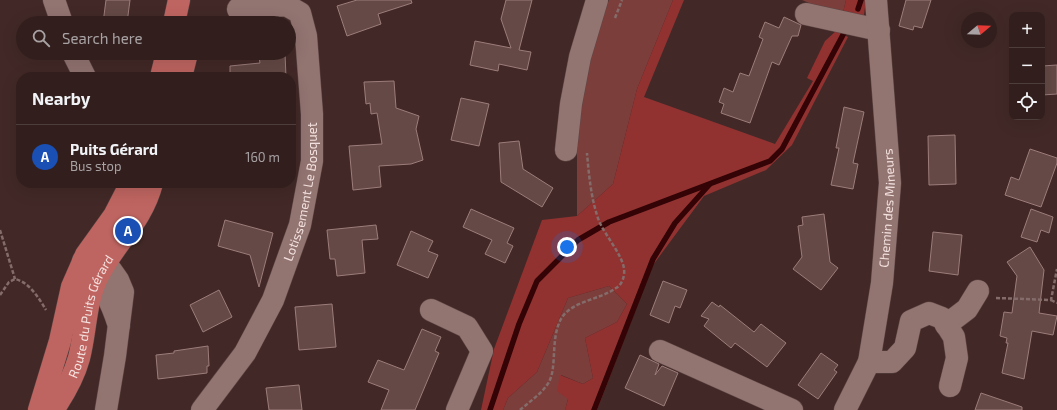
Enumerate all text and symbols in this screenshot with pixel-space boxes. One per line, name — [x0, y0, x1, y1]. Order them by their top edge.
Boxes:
north arrow — [961, 12, 997, 48]
map controls — [1009, 12, 1045, 120]
button: + — [1009, 12, 1045, 48]
search box — [16, 16, 296, 60]
icon: search — [30, 27, 52, 49]
text: Search here — [62, 29, 143, 47]
button: − — [1009, 48, 1045, 84]
button: locate — [1009, 84, 1045, 120]
text: Nearby — [32, 88, 90, 108]
street label: Lotissement Le Bosquet — [280, 122, 320, 263]
text: Puits Gérard — [70, 140, 158, 158]
street label: Chemin des Mineurs — [875, 148, 898, 268]
text: A — [41, 149, 49, 165]
text: 160 m — [245, 149, 280, 165]
text: Bus stop — [70, 158, 121, 174]
pin: A — [115, 216, 141, 246]
your location — [557, 237, 577, 257]
street label: Route du Puits Gérard — [65, 252, 117, 380]

